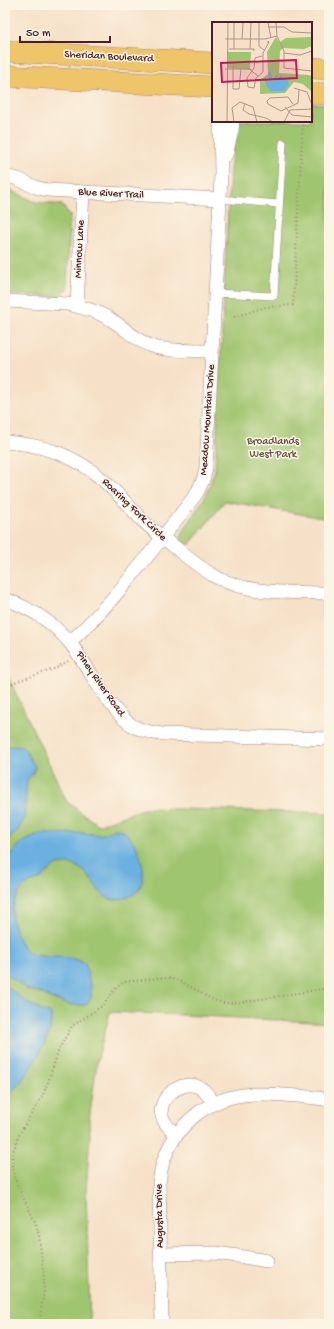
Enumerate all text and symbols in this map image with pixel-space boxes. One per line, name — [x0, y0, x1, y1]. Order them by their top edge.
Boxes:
scale bar — [20, 18, 110, 44]
inset map — [212, 22, 312, 122]
text: 50 m — [26, 27, 51, 41]
street label: Sheridan Boulevard — [64, 49, 155, 65]
street label: Blue River Trail — [77, 186, 145, 202]
street label: Minnow Lane — [72, 219, 88, 278]
street label: Meadow Mountain Drive — [198, 364, 218, 476]
park label: Broadlands West Park — [246, 436, 300, 461]
street label: Roaring Fork Circle — [99, 476, 169, 544]
street label: Piney River Road — [73, 648, 128, 720]
street label: Augusta Drive — [153, 1183, 167, 1248]

